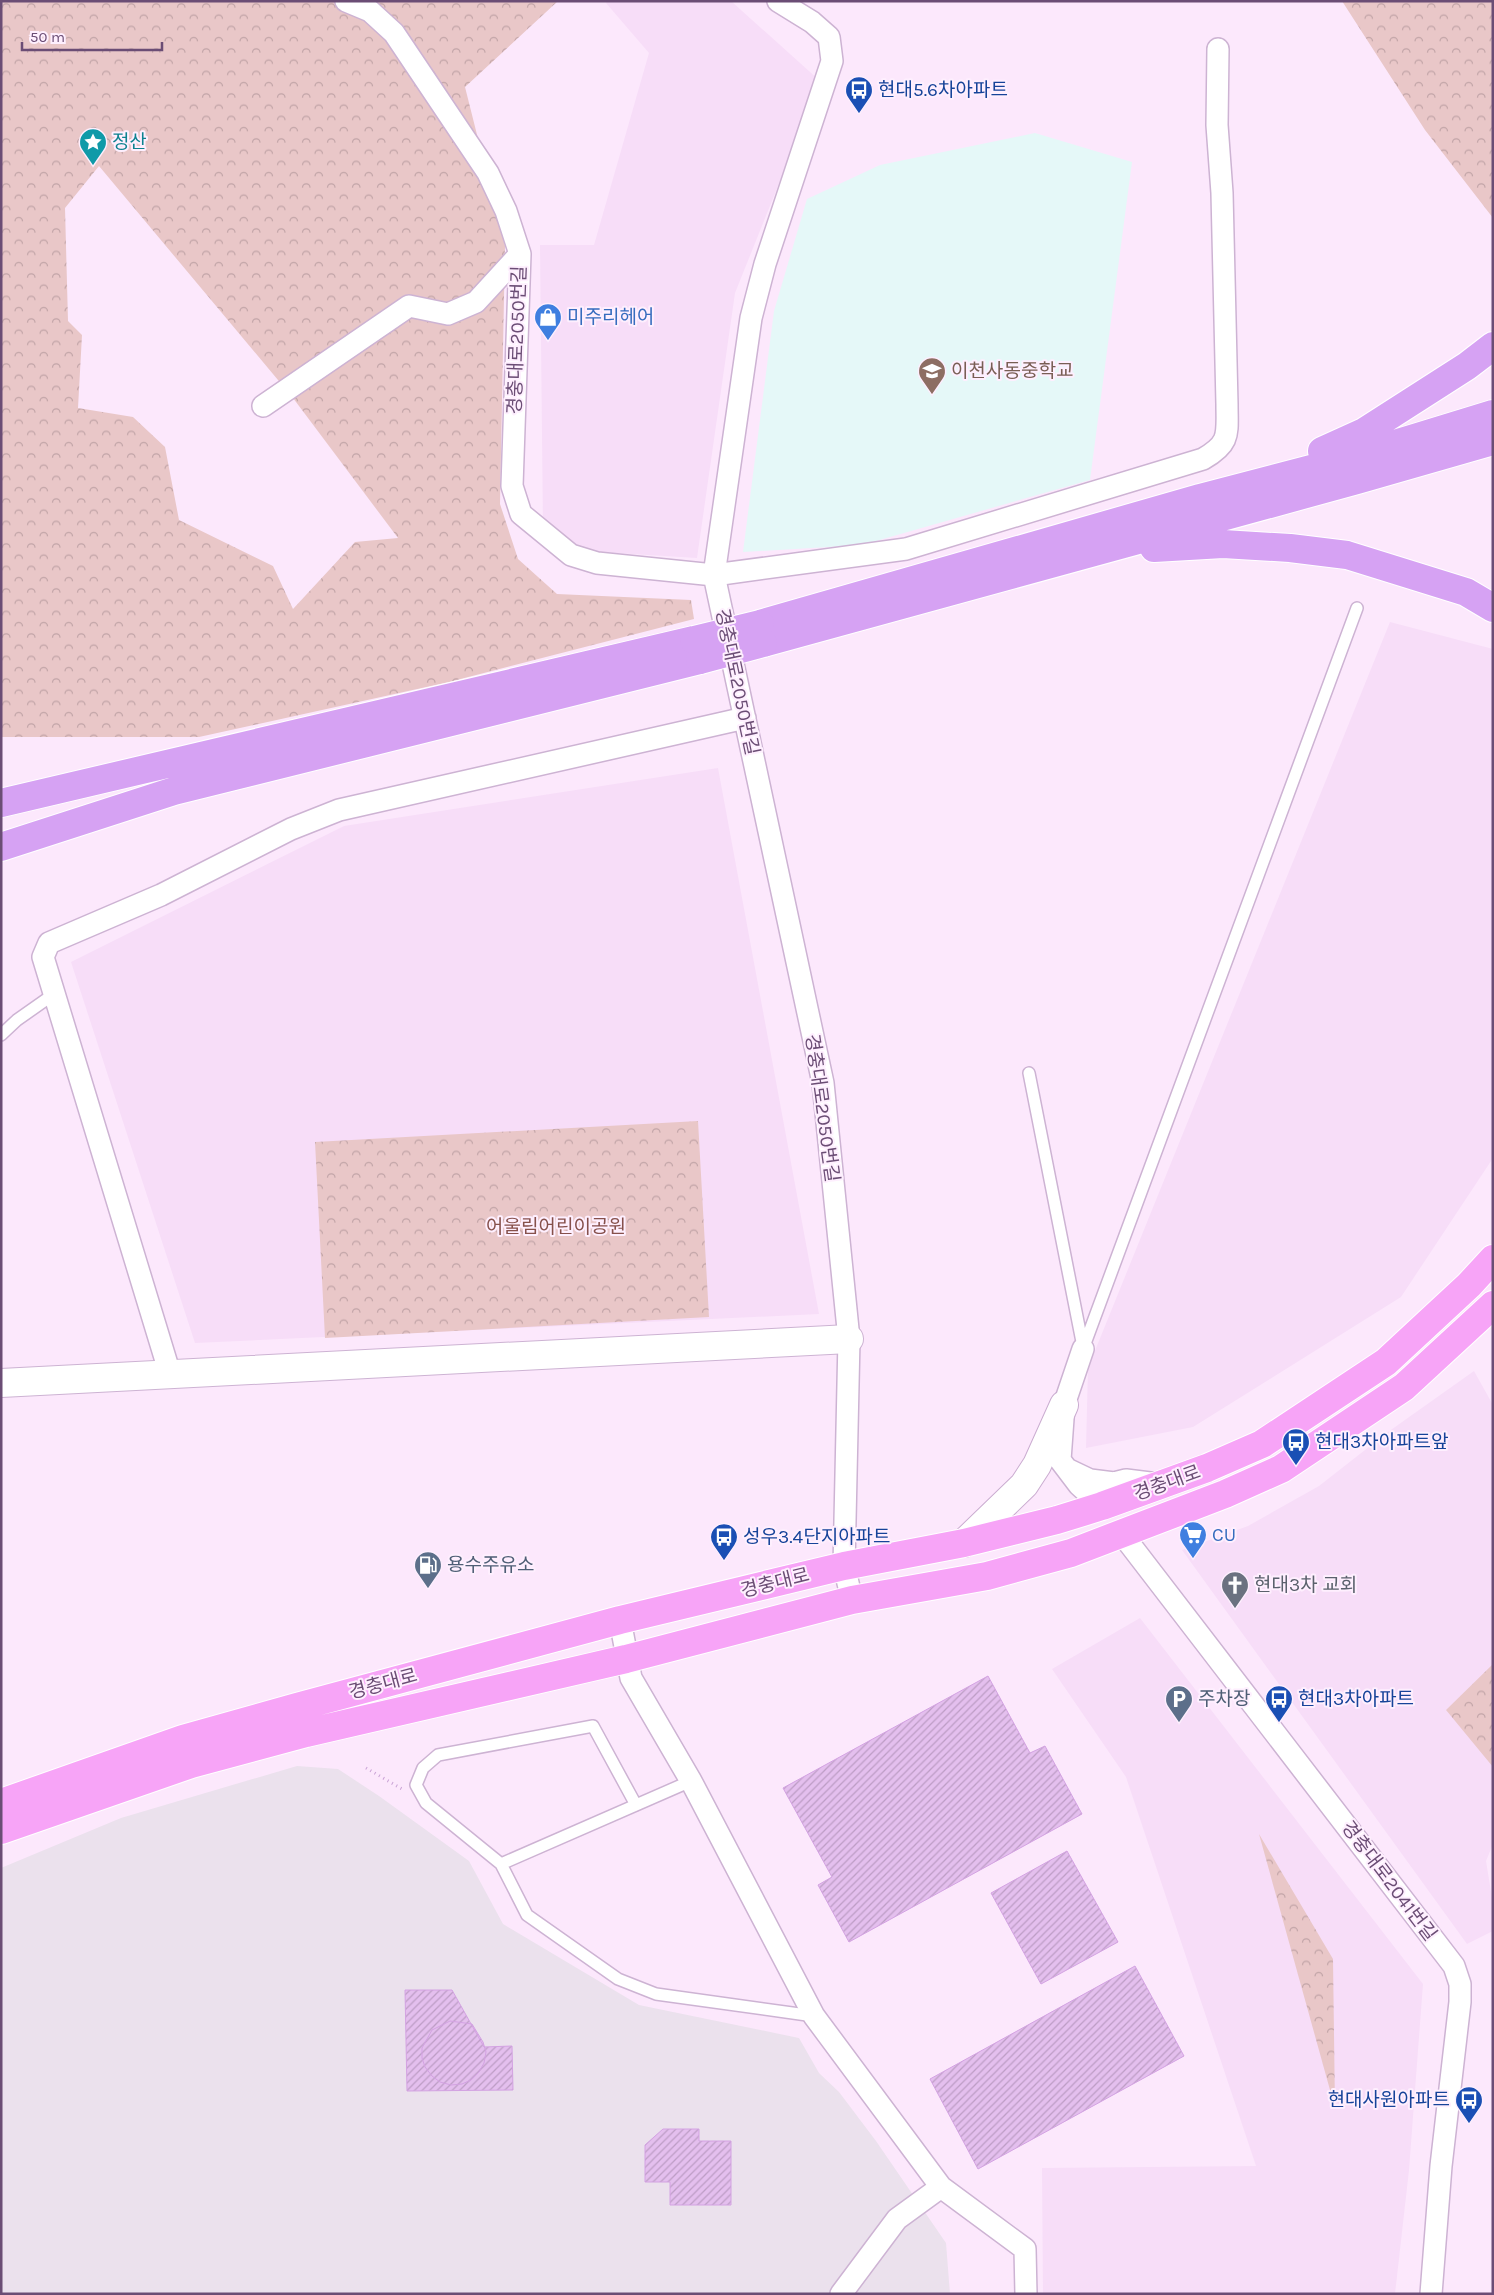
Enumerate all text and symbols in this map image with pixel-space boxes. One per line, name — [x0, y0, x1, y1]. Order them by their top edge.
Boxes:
scale bar — [22, 20, 162, 52]
text: 50 m — [30, 28, 65, 46]
bus stop icon: 현대5.6차아파트 — [844, 75, 874, 114]
place label: 현대5.6차아파트 — [878, 79, 1008, 101]
place icon: 정산 — [78, 127, 108, 166]
place label: 정산 — [112, 131, 147, 153]
street label: 경충대로2050번길 — [503, 265, 531, 415]
shop icon: 미주리헤어 — [533, 302, 563, 341]
place label: 미주리헤어 — [567, 306, 654, 328]
school or university icon: 이천사동중학교 — [917, 356, 947, 395]
place label: 이천사동중학교 — [951, 360, 1073, 382]
street label: 경충대로2050번길 — [711, 607, 763, 757]
street label: 경충대로2050번길 — [801, 1033, 843, 1183]
park label: 어울림어린이공원 — [486, 1216, 626, 1238]
bus stop icon: 현대3차아파트앞 — [1281, 1427, 1311, 1466]
place label: 현대3차아파트앞 — [1315, 1431, 1449, 1453]
street label: 경충대로 — [1130, 1461, 1204, 1505]
supermarket icon: CU — [1178, 1520, 1208, 1559]
bus stop icon: 성우3.4단지아파트 — [709, 1522, 739, 1561]
place label: CU — [1212, 1524, 1236, 1546]
place label: 성우3.4단지아파트 — [743, 1526, 891, 1548]
fuel station icon: 용수주유소 — [413, 1550, 443, 1589]
place label: 용수주유소 — [447, 1554, 534, 1576]
street label: 경충대로 — [738, 1564, 812, 1602]
church icon: 현대3차 교회 — [1220, 1570, 1250, 1609]
place label: 현대3차 교회 — [1254, 1574, 1357, 1596]
street label: 경충대로 — [346, 1664, 420, 1704]
parking icon: 주차장 — [1164, 1684, 1194, 1723]
bus stop icon: 현대3차아파트 — [1264, 1684, 1294, 1723]
place label: 주차장 — [1198, 1688, 1250, 1710]
place label: 현대3차아파트 — [1298, 1688, 1414, 1710]
street label: 경충대로2041번길 — [1337, 1817, 1441, 1945]
bus stop icon: 현대사원아파트 — [1454, 2085, 1484, 2124]
place label: 현대사원아파트 — [1328, 2089, 1450, 2111]

